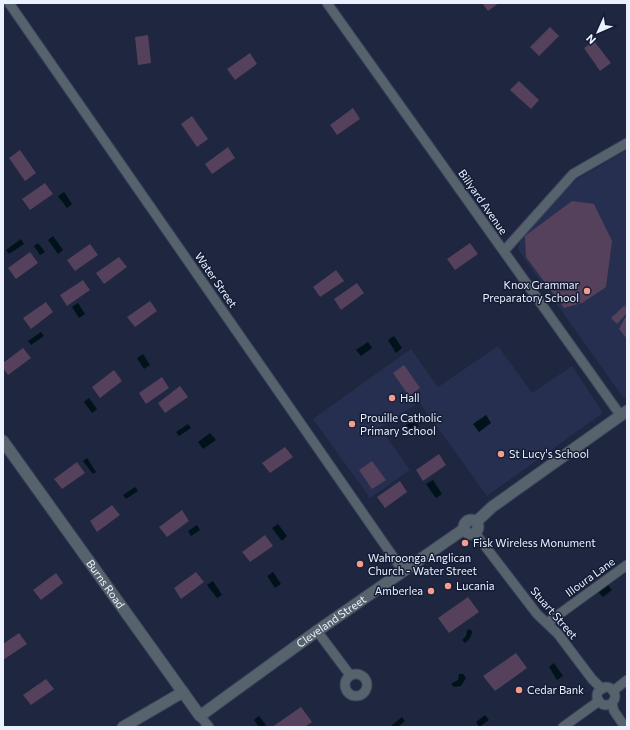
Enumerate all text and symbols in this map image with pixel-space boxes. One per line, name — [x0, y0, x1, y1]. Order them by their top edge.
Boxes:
north arrow — [578, 12, 618, 52]
text: N — [583, 32, 598, 47]
street label: Billyard Avenue — [456, 167, 511, 237]
street label: Water Street — [193, 250, 240, 310]
place label: Knox Grammar Preparatory School — [482, 278, 580, 304]
marker: Knox Grammar Preparatory School — [582, 286, 592, 296]
place label: Hall — [400, 391, 420, 404]
marker: Hall — [387, 393, 397, 403]
place label: Prouille Catholic Primary School — [360, 411, 442, 437]
marker: Prouille Catholic Primary School — [347, 419, 357, 429]
place label: St Lucy's School — [509, 447, 589, 460]
marker: St Lucy's School — [496, 449, 506, 459]
place label: Fisk Wireless Monument — [473, 536, 596, 549]
marker: Fisk Wireless Monument — [460, 538, 470, 548]
place label: Wahroonga Anglican Church - Water Street — [368, 551, 477, 577]
street label: Illoura Lane — [563, 554, 617, 599]
street label: Burns Road — [84, 557, 128, 611]
marker: Wahroonga Anglican Church - Water Street — [355, 559, 365, 569]
place label: Lucania — [456, 579, 495, 592]
marker: Lucania — [443, 581, 453, 591]
place label: Amberlea — [375, 584, 423, 597]
street label: Stuart Street — [528, 584, 581, 642]
marker: Amberlea — [426, 586, 436, 596]
street label: Cleveland Street — [294, 592, 368, 650]
place label: Cedar Bank — [527, 683, 584, 696]
marker: Cedar Bank — [514, 685, 524, 695]

